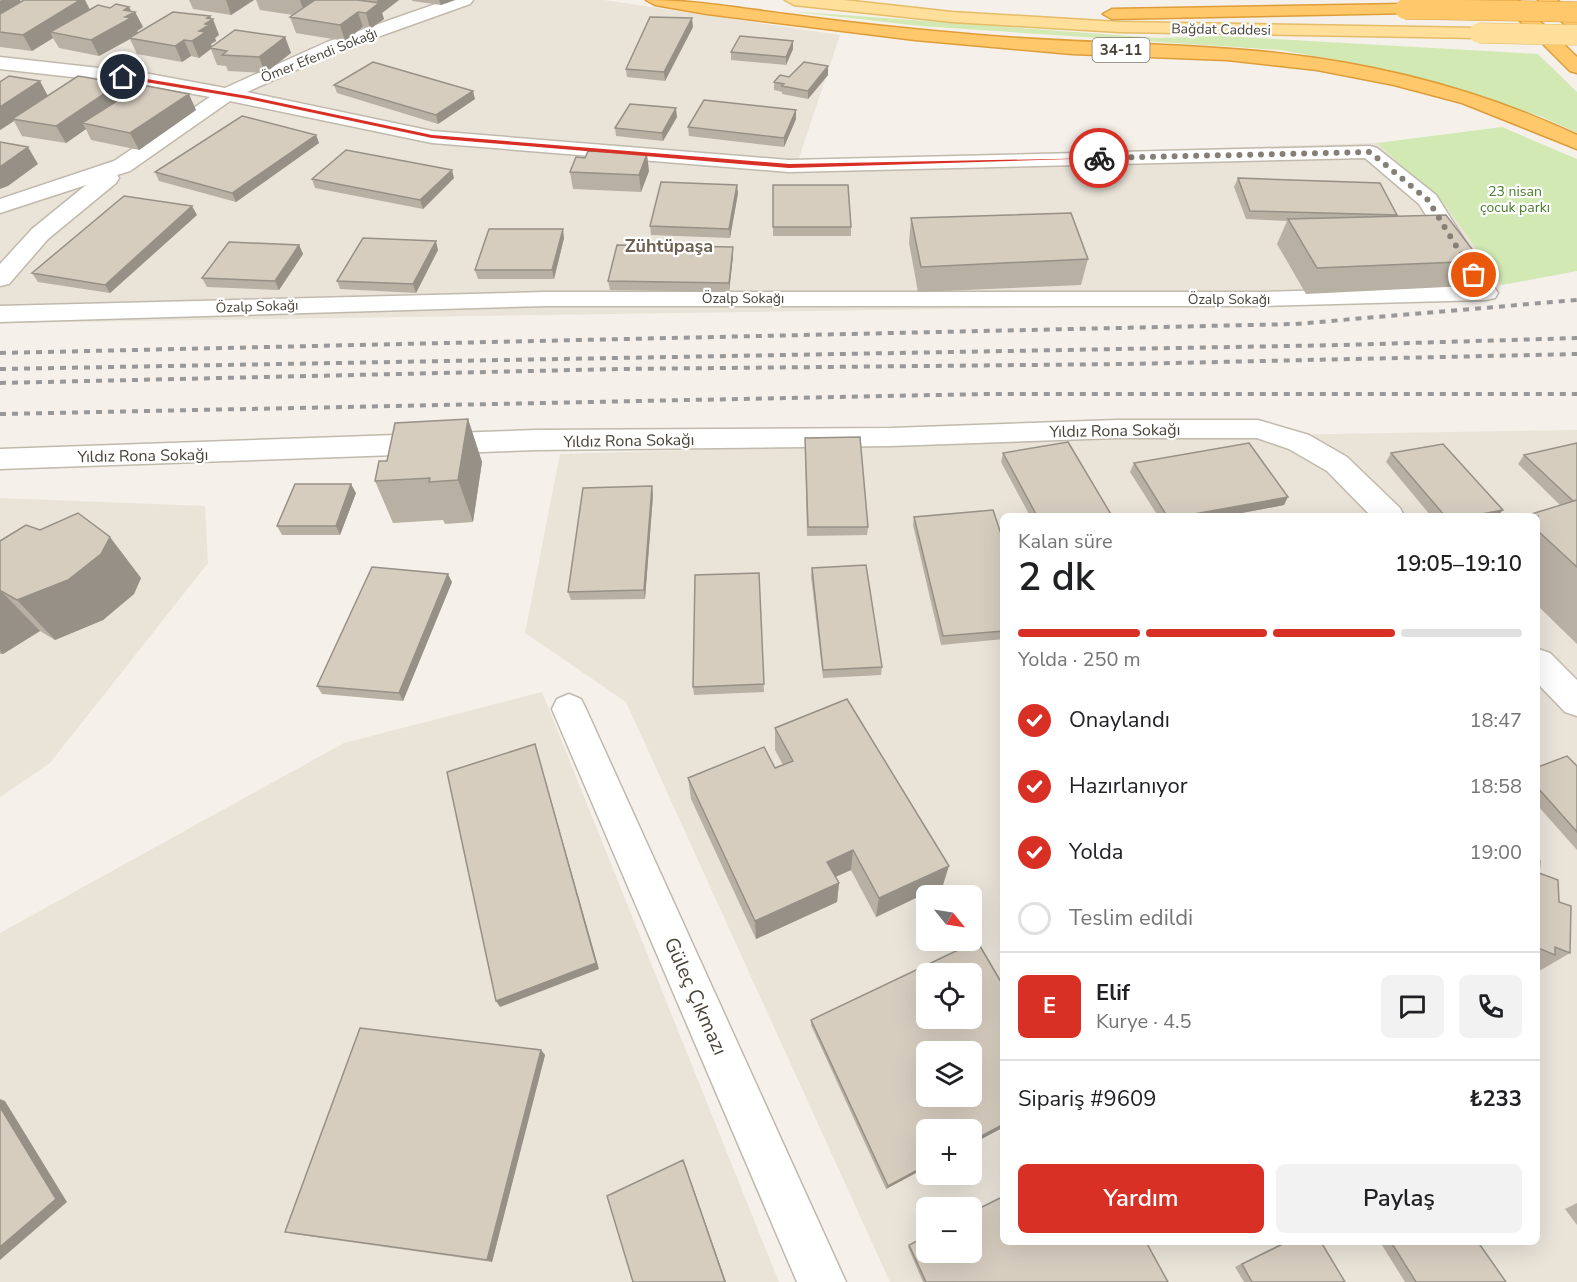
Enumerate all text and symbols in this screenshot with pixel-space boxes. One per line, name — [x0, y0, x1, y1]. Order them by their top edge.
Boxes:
street label: Bağdat Caddesi — [1171, 19, 1271, 40]
street label: Ömer Efendi Sokağı — [258, 23, 380, 88]
road number: 34-11 — [1092, 38, 1150, 62]
pin — [97, 51, 148, 102]
icon: home — [106, 60, 139, 93]
courier — [1069, 128, 1129, 188]
icon: bike — [1083, 142, 1116, 175]
park label: 23 nisan çocuk parkı — [1480, 182, 1550, 217]
district label: Zühtüpaşa — [625, 234, 713, 258]
pin — [1448, 249, 1499, 300]
icon: bag — [1457, 258, 1490, 291]
street label: Özalp Sokağı — [702, 289, 784, 308]
street label: Özalp Sokağı — [1188, 290, 1270, 309]
street label: Özalp Sokağı — [215, 296, 299, 317]
street label: Yıldız Rona Sokağı — [1049, 419, 1180, 443]
street label: Yıldız Rona Sokağı — [563, 429, 694, 453]
street label: Yıldız Rona Sokağı — [77, 444, 208, 468]
text: Kalan süre — [1018, 528, 1113, 555]
text: 19:05–19:10 — [1395, 549, 1522, 579]
text: 2 dk — [1018, 551, 1095, 604]
text: Yolda · 250 m — [1018, 646, 1141, 673]
icon: check — [1018, 704, 1051, 737]
text: Onaylandı — [1069, 705, 1170, 735]
text: 18:47 — [1469, 707, 1522, 734]
icon: check — [1018, 770, 1051, 803]
text: Hazırlanıyor — [1069, 771, 1188, 801]
text: 18:58 — [1469, 773, 1522, 800]
icon: check — [1018, 836, 1051, 869]
text: Yolda — [1069, 837, 1124, 867]
text: 19:00 — [1469, 839, 1522, 866]
north arrow — [916, 885, 982, 951]
map controls — [916, 885, 982, 1263]
text: Teslim edildi — [1069, 903, 1193, 933]
street label: Güleç Çıkmazı — [658, 933, 734, 1059]
button: locate — [916, 963, 982, 1029]
button: chat — [1381, 975, 1444, 1038]
button: phone — [1459, 975, 1522, 1038]
text: Elif — [1096, 978, 1130, 1008]
text: E — [1043, 991, 1056, 1021]
text: Kurye · 4.5 — [1096, 1008, 1191, 1035]
button: layers — [916, 1041, 982, 1107]
text: Sipariş #9609 — [1018, 1084, 1156, 1114]
text: ₺233 — [1469, 1084, 1522, 1114]
button: + — [916, 1119, 982, 1185]
button: Yardım — [1018, 1164, 1264, 1233]
button: Paylaş — [1276, 1164, 1522, 1233]
button: − — [916, 1197, 982, 1263]

